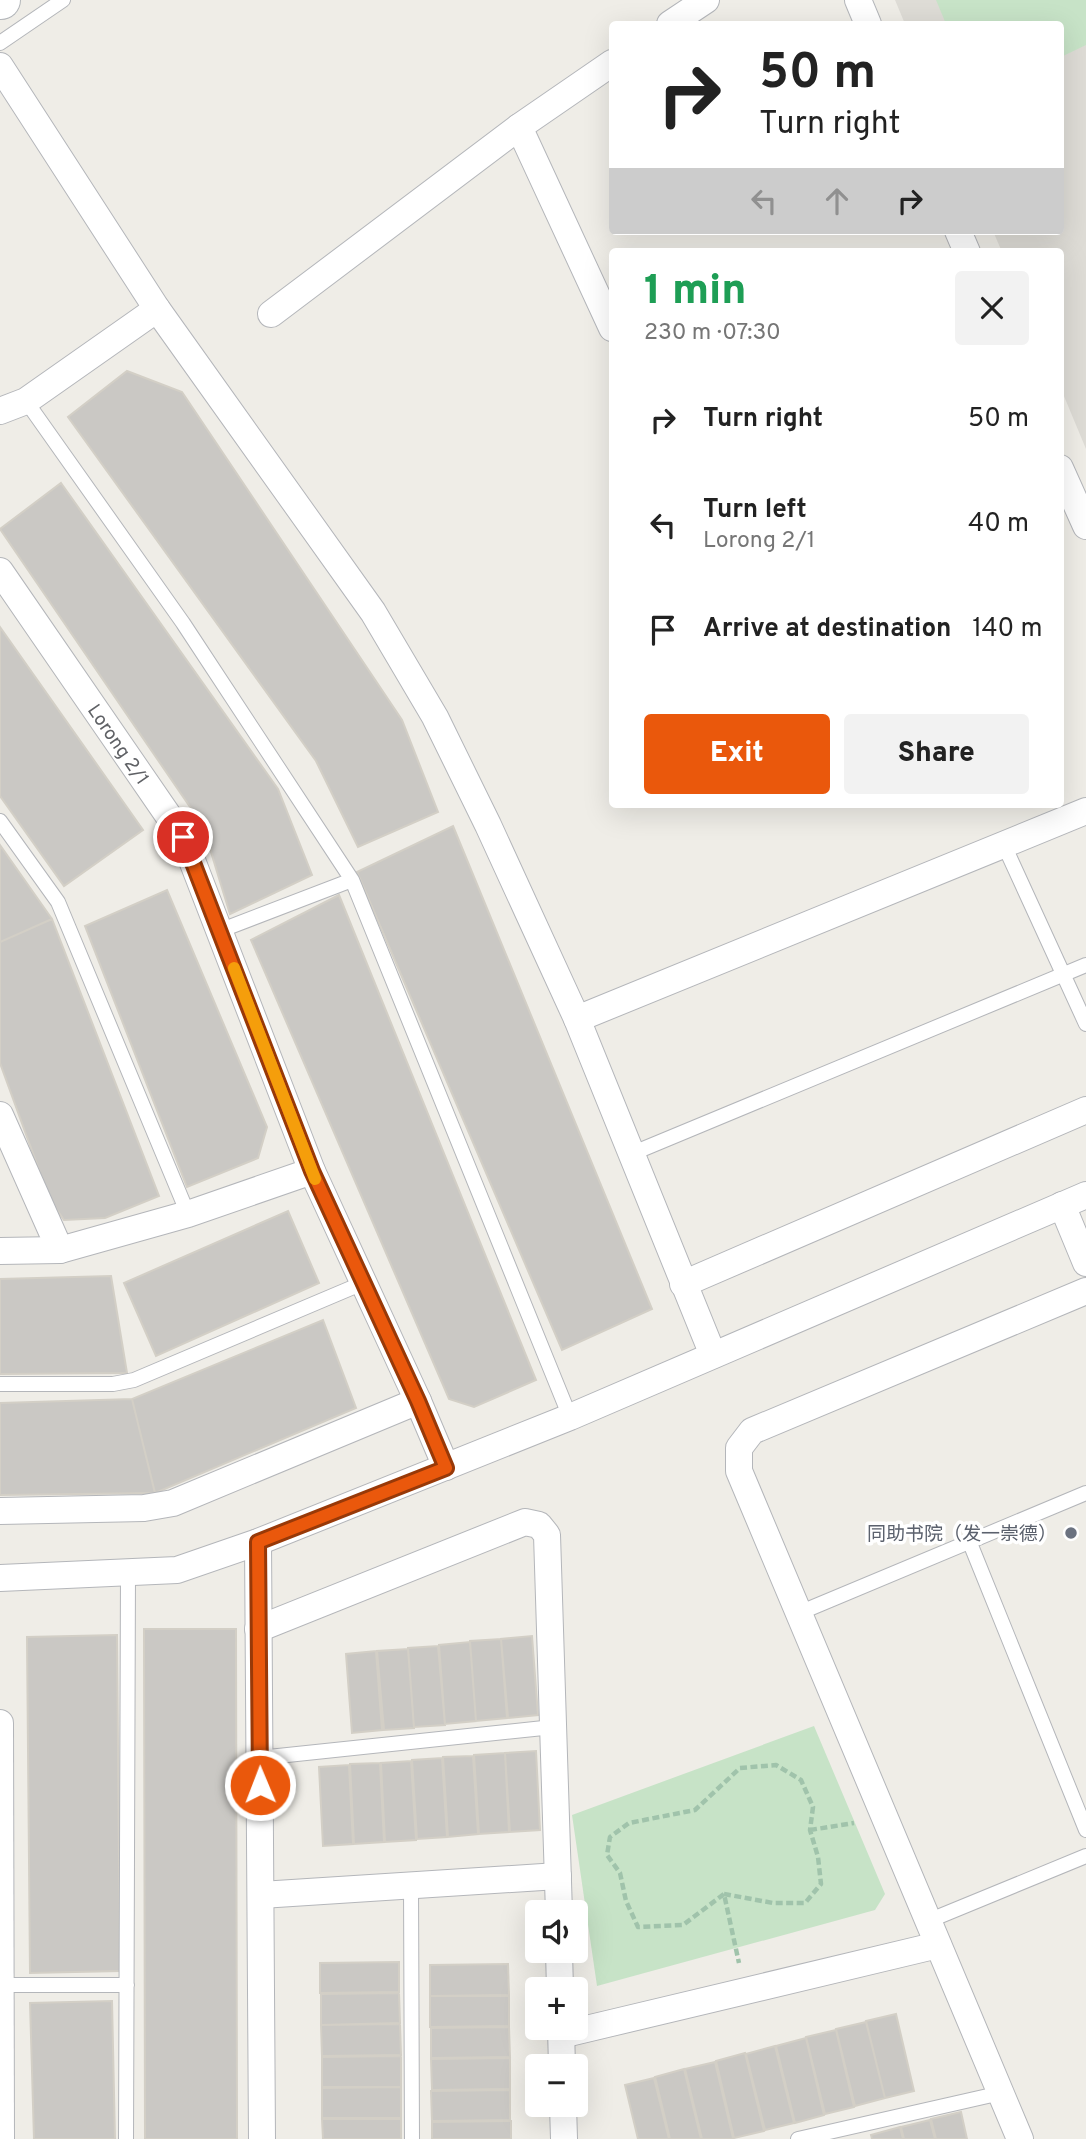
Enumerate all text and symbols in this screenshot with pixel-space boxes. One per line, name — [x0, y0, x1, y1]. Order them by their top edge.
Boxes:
text: 50 m — [759, 44, 876, 106]
icon: right — [644, 49, 735, 140]
text: Turn right — [759, 105, 901, 145]
icon: left — [745, 182, 783, 220]
icon: ahead — [818, 182, 856, 220]
icon: right — [891, 182, 929, 220]
text: 1 min — [644, 266, 747, 319]
button: close — [955, 271, 1029, 345]
text: 230 m · 07:30 — [644, 319, 781, 348]
icon: right — [644, 401, 682, 439]
text: Turn right — [703, 403, 823, 436]
text: 50 m — [968, 403, 1029, 436]
text: Turn left — [703, 494, 807, 527]
icon: left — [644, 506, 682, 544]
text: 40 m — [968, 508, 1029, 541]
text: Lorong 2/1 — [703, 527, 815, 556]
icon: arrive — [644, 611, 682, 649]
text: Arrive at destination — [703, 613, 951, 646]
text: 140 m — [972, 613, 1042, 646]
street label: Lorong 2/1 — [81, 700, 154, 790]
button: Exit — [644, 714, 830, 794]
button: Share — [844, 714, 1029, 794]
pin — [153, 807, 213, 867]
icon: arrive — [164, 818, 202, 856]
place label: 同助书院（发一崇德） — [867, 1523, 1057, 1547]
marker: 同助书院（发一崇德） — [1063, 1525, 1079, 1541]
position arrow — [223, 1748, 297, 1822]
map controls — [525, 1900, 588, 2117]
button: sound — [525, 1900, 588, 1963]
button: + — [525, 1977, 588, 2040]
button: − — [525, 2054, 588, 2117]

